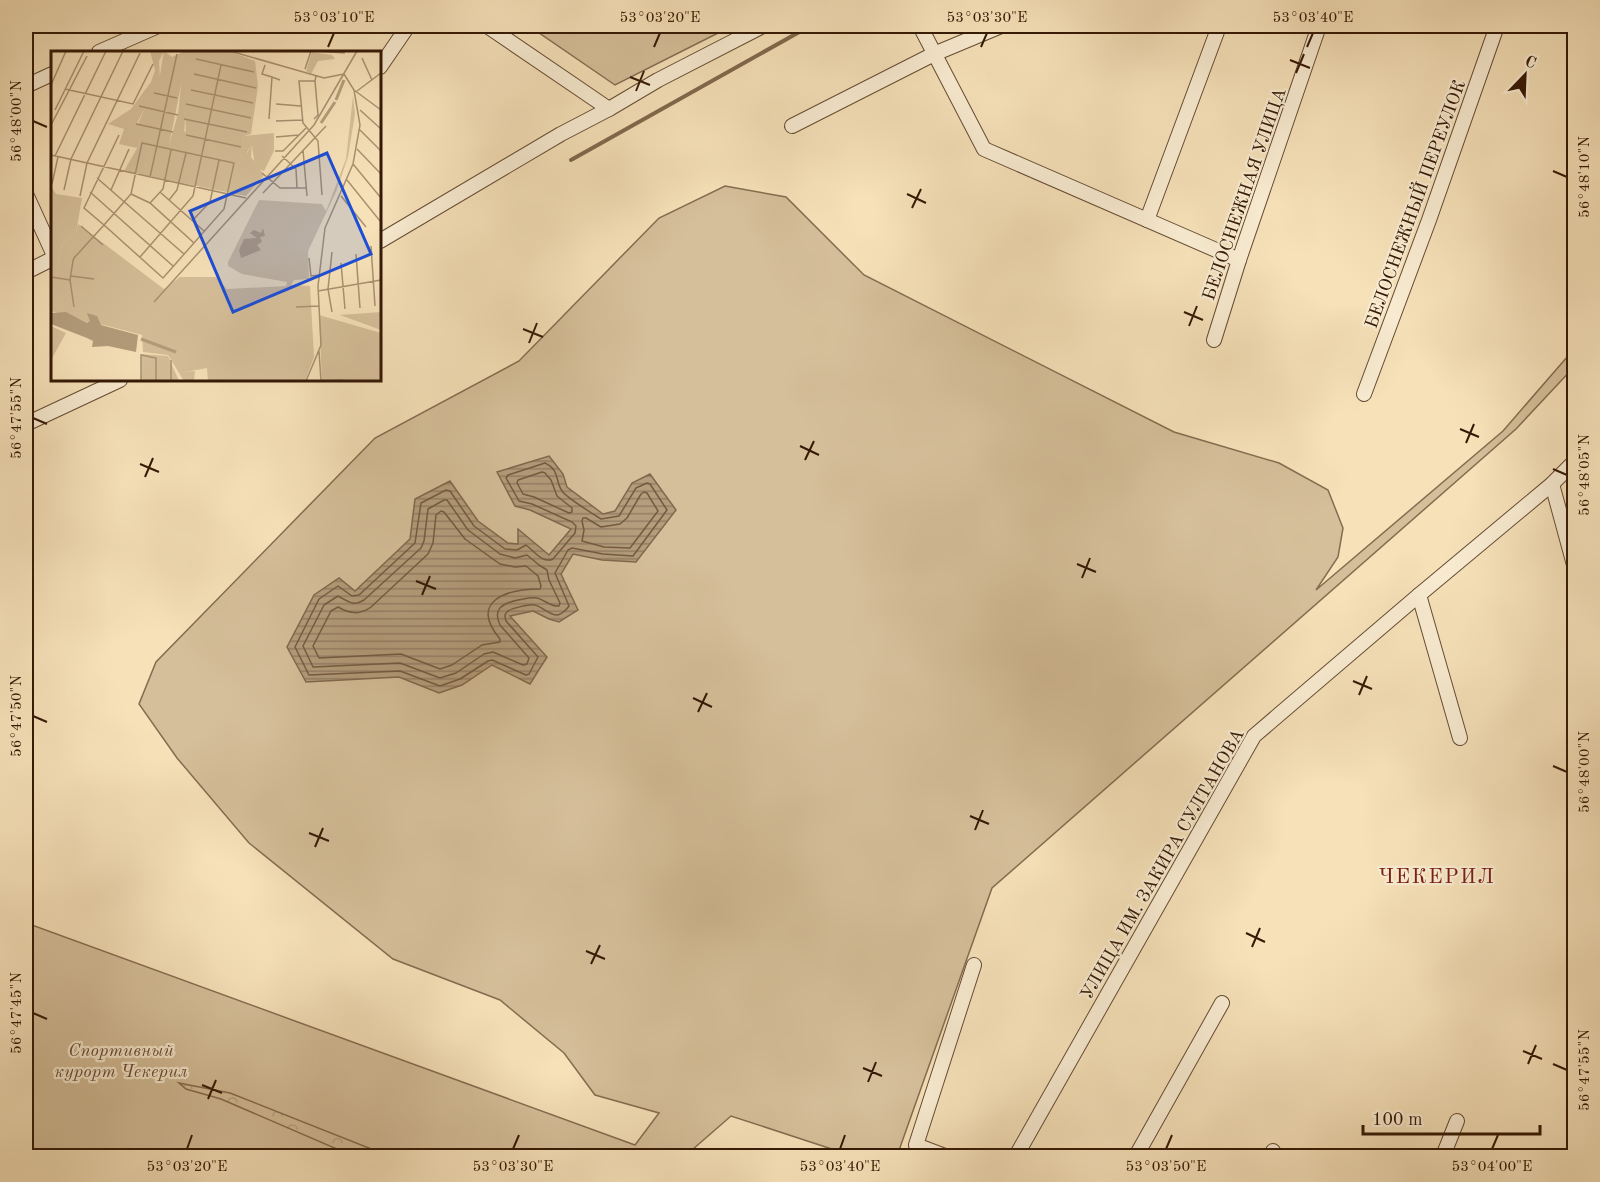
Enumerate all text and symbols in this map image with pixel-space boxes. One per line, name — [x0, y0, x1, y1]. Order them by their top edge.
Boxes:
text: 53°03'10"E — [294, 11, 374, 26]
text: 53°03'20"E — [620, 11, 700, 26]
text: 53°03'30"E — [947, 11, 1027, 26]
text: 53°03'40"E — [1273, 11, 1353, 26]
north arrow — [1495, 45, 1555, 105]
inset map — [51, 51, 381, 381]
text: С — [1522, 54, 1538, 72]
street label: БЕЛОСНЕЖНЫЙ ПЕРЕУЛОК — [1359, 76, 1469, 331]
text: 56°48'00"N — [10, 80, 25, 162]
street label: БЕЛОСНЕЖНАЯ УЛИЦА — [1200, 86, 1290, 303]
text: 56°48'10"N — [1578, 136, 1593, 218]
text: 56°47'55"N — [10, 377, 25, 459]
text: 56°48'05"N — [1578, 434, 1593, 516]
text: 56°47'50"N — [10, 675, 25, 757]
street label: УЛИЦА ИМ. ЗАКИРА СУЛТАНОВА — [1078, 726, 1248, 1003]
text: 56°48'00"N — [1578, 731, 1593, 813]
district label: ЧЕКЕРИЛ — [1379, 867, 1495, 888]
text: 56°47'45"N — [10, 972, 25, 1054]
text: 56°47'55"N — [1578, 1029, 1593, 1111]
park label: Спортивный курорт Чекерил — [54, 1042, 188, 1081]
scale bar — [1363, 1098, 1540, 1136]
text: 100 m — [1372, 1111, 1423, 1129]
text: 53°03'20"E — [147, 1160, 227, 1175]
text: 53°03'30"E — [473, 1160, 553, 1175]
text: 53°03'40"E — [800, 1160, 880, 1175]
text: 53°03'50"E — [1126, 1160, 1206, 1175]
text: 53°04'00"E — [1452, 1160, 1532, 1175]

